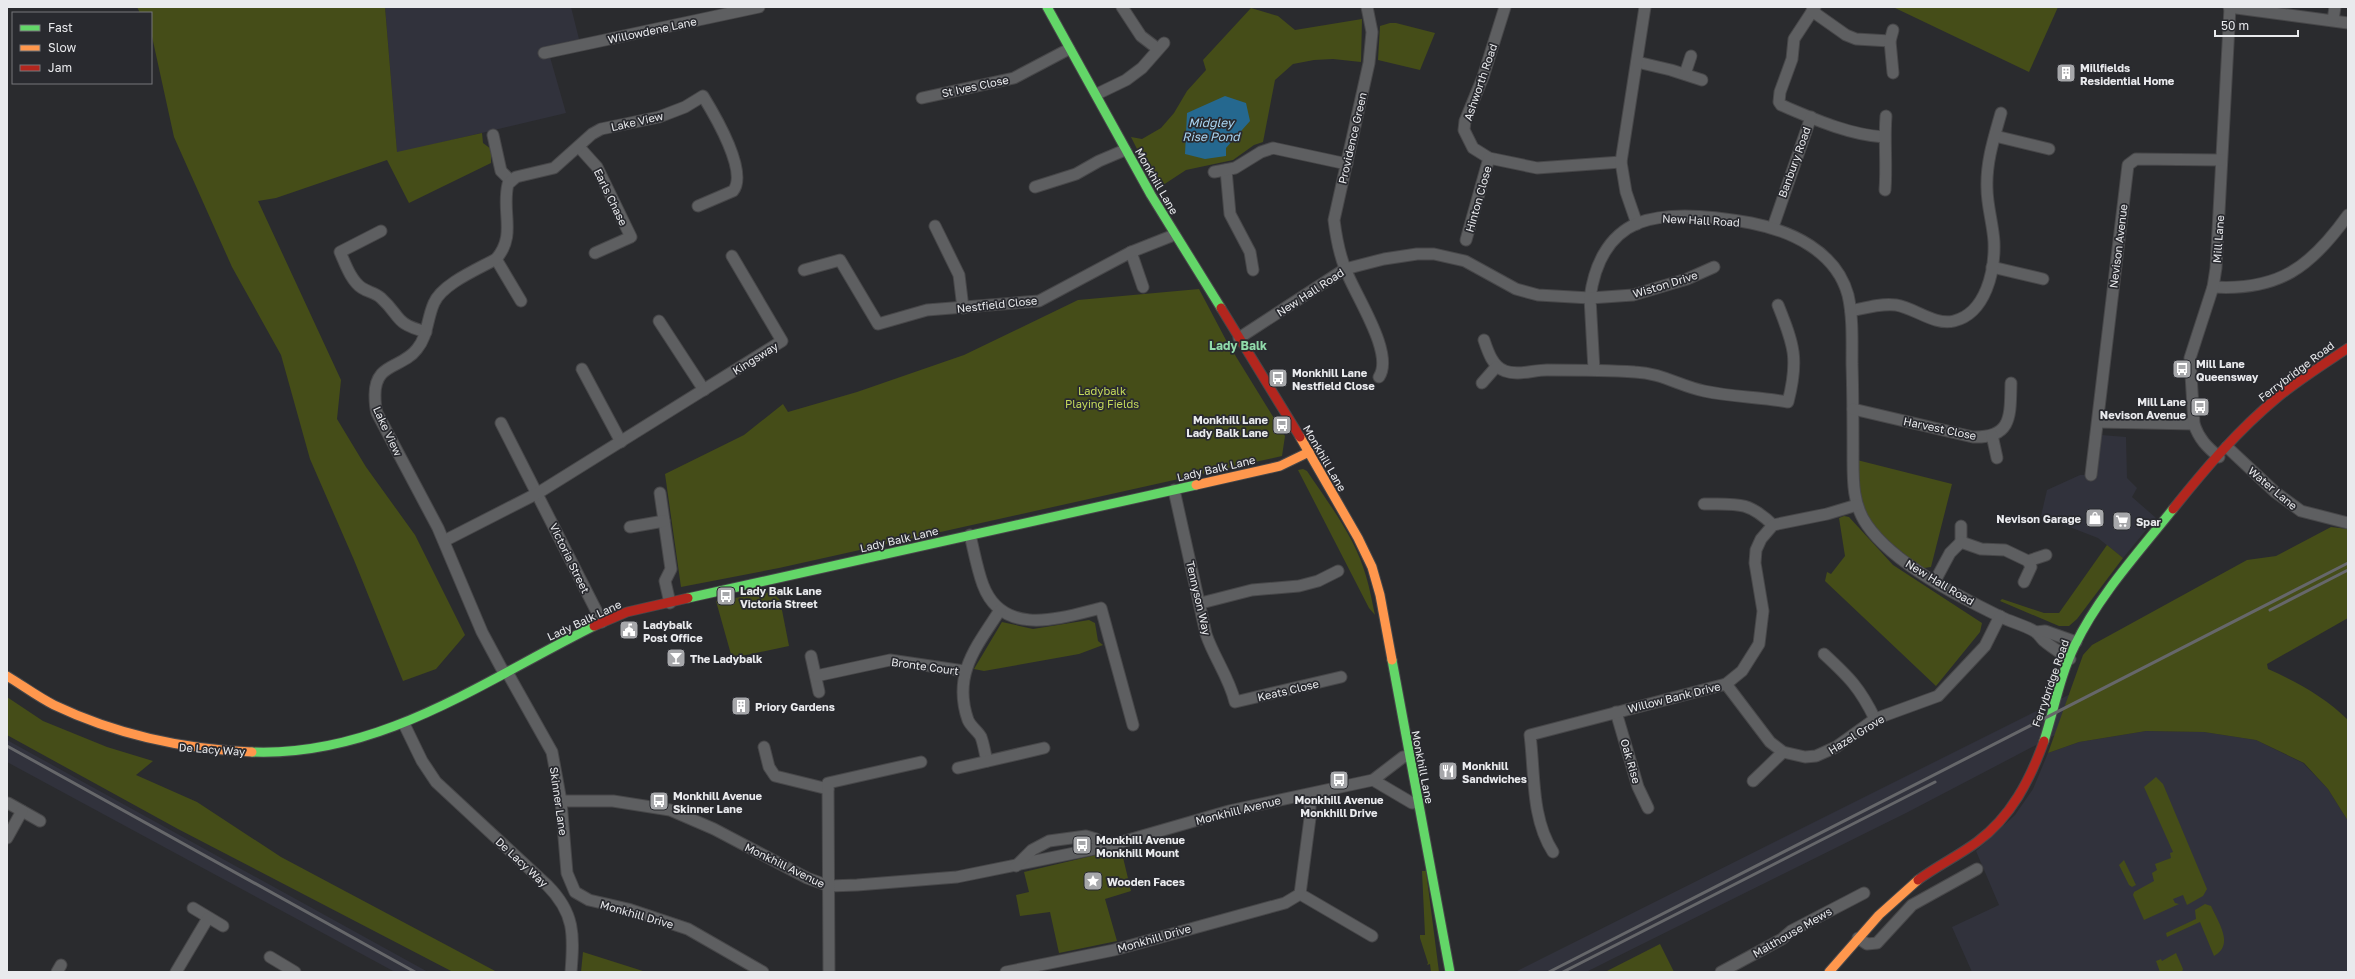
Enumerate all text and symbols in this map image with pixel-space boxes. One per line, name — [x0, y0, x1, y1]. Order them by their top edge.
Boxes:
legend — [12, 12, 152, 84]
scale bar — [2215, 12, 2298, 38]
street label: Willowdene Lane — [606, 14, 698, 46]
text: 50 m — [2221, 18, 2249, 33]
text: Fast — [48, 20, 73, 35]
text: Slow — [48, 40, 76, 55]
street label: Ashworth Road — [1461, 42, 1499, 122]
text: Jam — [48, 60, 72, 75]
place label: Millfields Residential Home — [2080, 61, 2175, 87]
building icon: Millfields Residential Home — [2055, 62, 2077, 84]
street label: St Ives Close — [940, 73, 1010, 99]
street label: Providence Green — [1335, 91, 1369, 185]
street label: Lake View — [610, 109, 664, 133]
water label: Midgley Rise Pond — [1182, 115, 1241, 144]
street label: Banbury Road — [1775, 125, 1813, 199]
street label: Monkhill Lane — [1133, 146, 1181, 216]
street label: Hinton Close — [1462, 164, 1494, 234]
street label: Earls Chase — [592, 166, 630, 228]
street label: Nevison Avenue — [2106, 203, 2130, 289]
street label: New Hall Road — [1662, 211, 1740, 229]
street label: Mill Lane — [2210, 215, 2226, 263]
street label: New Hall Road — [1274, 265, 1346, 319]
street label: Wiston Drive — [1631, 268, 1699, 300]
street label: Nestfield Close — [956, 293, 1038, 315]
district label: Lady Balk — [1209, 338, 1267, 353]
street label: Ferrybridge Road — [2256, 338, 2336, 404]
street label: Kingsway — [730, 339, 780, 377]
place label: Mill Lane Queensway — [2196, 357, 2259, 383]
bus stop icon: Mill Lane Queensway — [2171, 358, 2193, 380]
place label: Monkhill Lane Nestfield Close — [1292, 366, 1375, 392]
bus stop icon: Monkhill Lane Nestfield Close — [1267, 367, 1289, 389]
park label: Ladybalk Playing Fields — [1065, 384, 1139, 410]
place label: Mill Lane Nevison Avenue — [2100, 395, 2186, 421]
bus stop icon: Mill Lane Nevison Avenue — [2189, 396, 2211, 418]
street label: Lake View — [371, 404, 405, 458]
place label: Monkhill Lane Lady Balk Lane — [1186, 413, 1269, 439]
bus stop icon: Monkhill Lane Lady Balk Lane — [1271, 414, 1293, 436]
street label: Harvest Close — [1902, 414, 1978, 442]
street label: Monkhill Lane — [1301, 423, 1349, 493]
street label: Lady Balk Lane — [1176, 453, 1256, 483]
street label: Water Lane — [2246, 464, 2300, 512]
shop icon: Nevison Garage — [2084, 507, 2106, 529]
supermarket icon: Spar — [2111, 510, 2133, 532]
place label: Nevison Garage — [1996, 512, 2082, 525]
place label: Spar — [2136, 515, 2162, 528]
street label: Victoria Street — [547, 521, 593, 595]
street label: Lady Balk Lane — [859, 524, 939, 554]
street label: New Hall Road — [1903, 556, 1977, 608]
street label: Tennyson Way — [1184, 560, 1214, 636]
place label: Lady Balk Lane Victoria Street — [740, 584, 822, 610]
bus stop icon: Lady Balk Lane Victoria Street — [715, 585, 737, 607]
street label: Lady Balk Lane — [545, 597, 623, 643]
place label: Ladybalk Post Office — [643, 618, 703, 644]
public building icon: Ladybalk Post Office — [618, 619, 640, 641]
street label: Ferrybridge Road — [2029, 638, 2071, 728]
bar icon: The Ladybalk — [665, 647, 687, 669]
place label: The Ladybalk — [690, 652, 763, 665]
street label: Bronte Court — [890, 655, 960, 677]
street label: Keats Close — [1256, 677, 1320, 703]
street label: Willow Bank Drive — [1626, 679, 1722, 715]
building icon: Priory Gardens — [730, 695, 752, 717]
place label: Priory Gardens — [755, 700, 835, 713]
street label: Hazel Grove — [1826, 712, 1886, 756]
street label: Monkhill Lane — [1410, 729, 1436, 805]
street label: Oak Rise — [1618, 737, 1644, 785]
street label: De Lacy Way — [178, 740, 246, 758]
place label: Monkhill Sandwiches — [1462, 759, 1527, 785]
restaurant icon: Monkhill Sandwiches — [1437, 760, 1459, 782]
street label: Skinner Lane — [548, 766, 570, 836]
bus stop icon: Monkhill Avenue Monkhill Drive — [1328, 769, 1350, 791]
place label: Monkhill Avenue Skinner Lane — [673, 789, 762, 815]
bus stop icon: Monkhill Avenue Skinner Lane — [648, 790, 670, 812]
street label: Monkhill Avenue — [1194, 793, 1282, 827]
place label: Monkhill Avenue Monkhill Drive — [1295, 793, 1384, 819]
place label: Monkhill Avenue Monkhill Mount — [1096, 833, 1185, 859]
bus stop icon: Monkhill Avenue Monkhill Mount — [1071, 834, 1093, 856]
street label: De Lacy Way — [493, 835, 551, 889]
street label: Monkhill Avenue — [743, 840, 827, 890]
place icon: Wooden Faces — [1082, 870, 1104, 892]
place label: Wooden Faces — [1107, 875, 1185, 888]
street label: Monkhill Drive — [599, 897, 675, 931]
street label: Malthouse Mews — [1750, 904, 1834, 960]
street label: Monkhill Drive — [1116, 921, 1192, 955]

